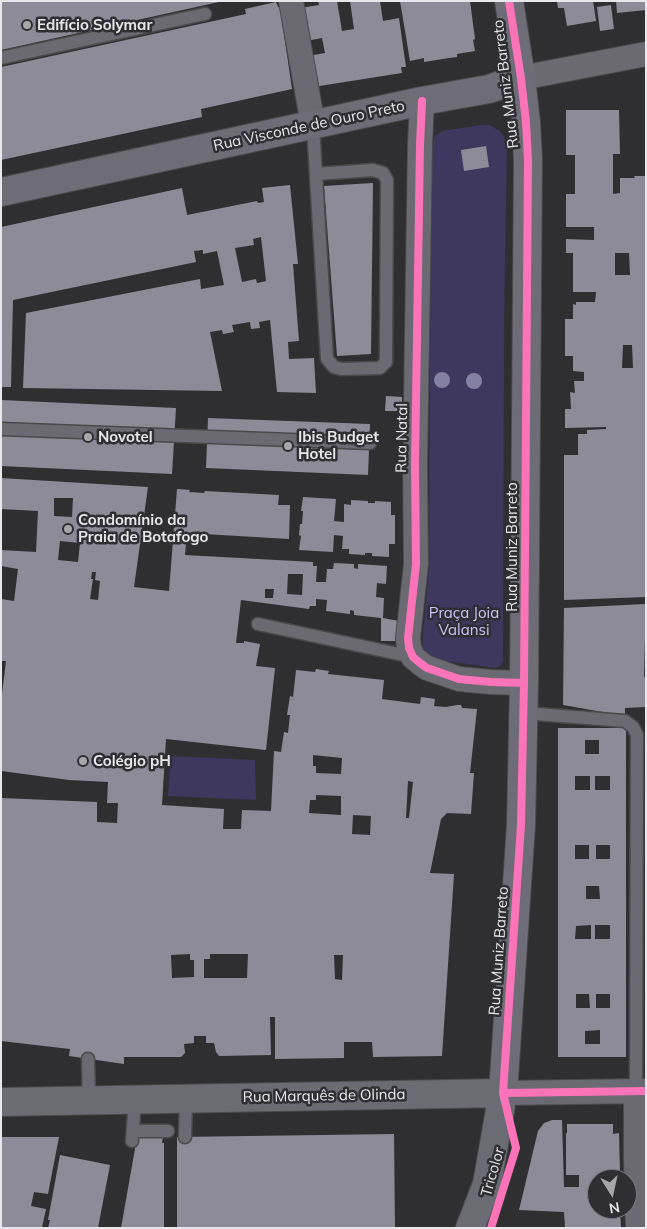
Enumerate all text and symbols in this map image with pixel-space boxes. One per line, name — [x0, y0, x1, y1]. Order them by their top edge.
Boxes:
place label: Edifício Solymar — [37, 16, 152, 34]
marker: Edifício Solymar — [21, 19, 33, 31]
street label: Rua Muniz Barreto — [489, 19, 523, 149]
street label: Rua Visconde de Ouro Preto — [212, 97, 406, 155]
street label: Rua Natal — [392, 403, 412, 473]
place label: Novotel — [98, 428, 153, 446]
place label: Ibis Budget Hotel — [298, 428, 379, 463]
marker: Novotel — [82, 431, 94, 443]
marker: Ibis Budget Hotel — [282, 440, 294, 452]
street label: Rua Muniz Barreto — [503, 482, 521, 612]
place label: Condomínio da Praia de Botafogo — [78, 511, 208, 546]
marker: Condomínio da Praia de Botafogo — [62, 523, 74, 535]
park label: Praça Joia Valansi — [429, 604, 499, 639]
place label: Colégio pH — [93, 752, 171, 770]
marker: Colégio pH — [77, 755, 89, 767]
street label: Rua Muniz Barreto — [486, 886, 512, 1016]
street label: Rua Marquês de Olinda — [242, 1086, 406, 1106]
street label: Tricolor — [477, 1145, 509, 1199]
north arrow — [587, 1169, 637, 1219]
text: N — [608, 1198, 621, 1218]

